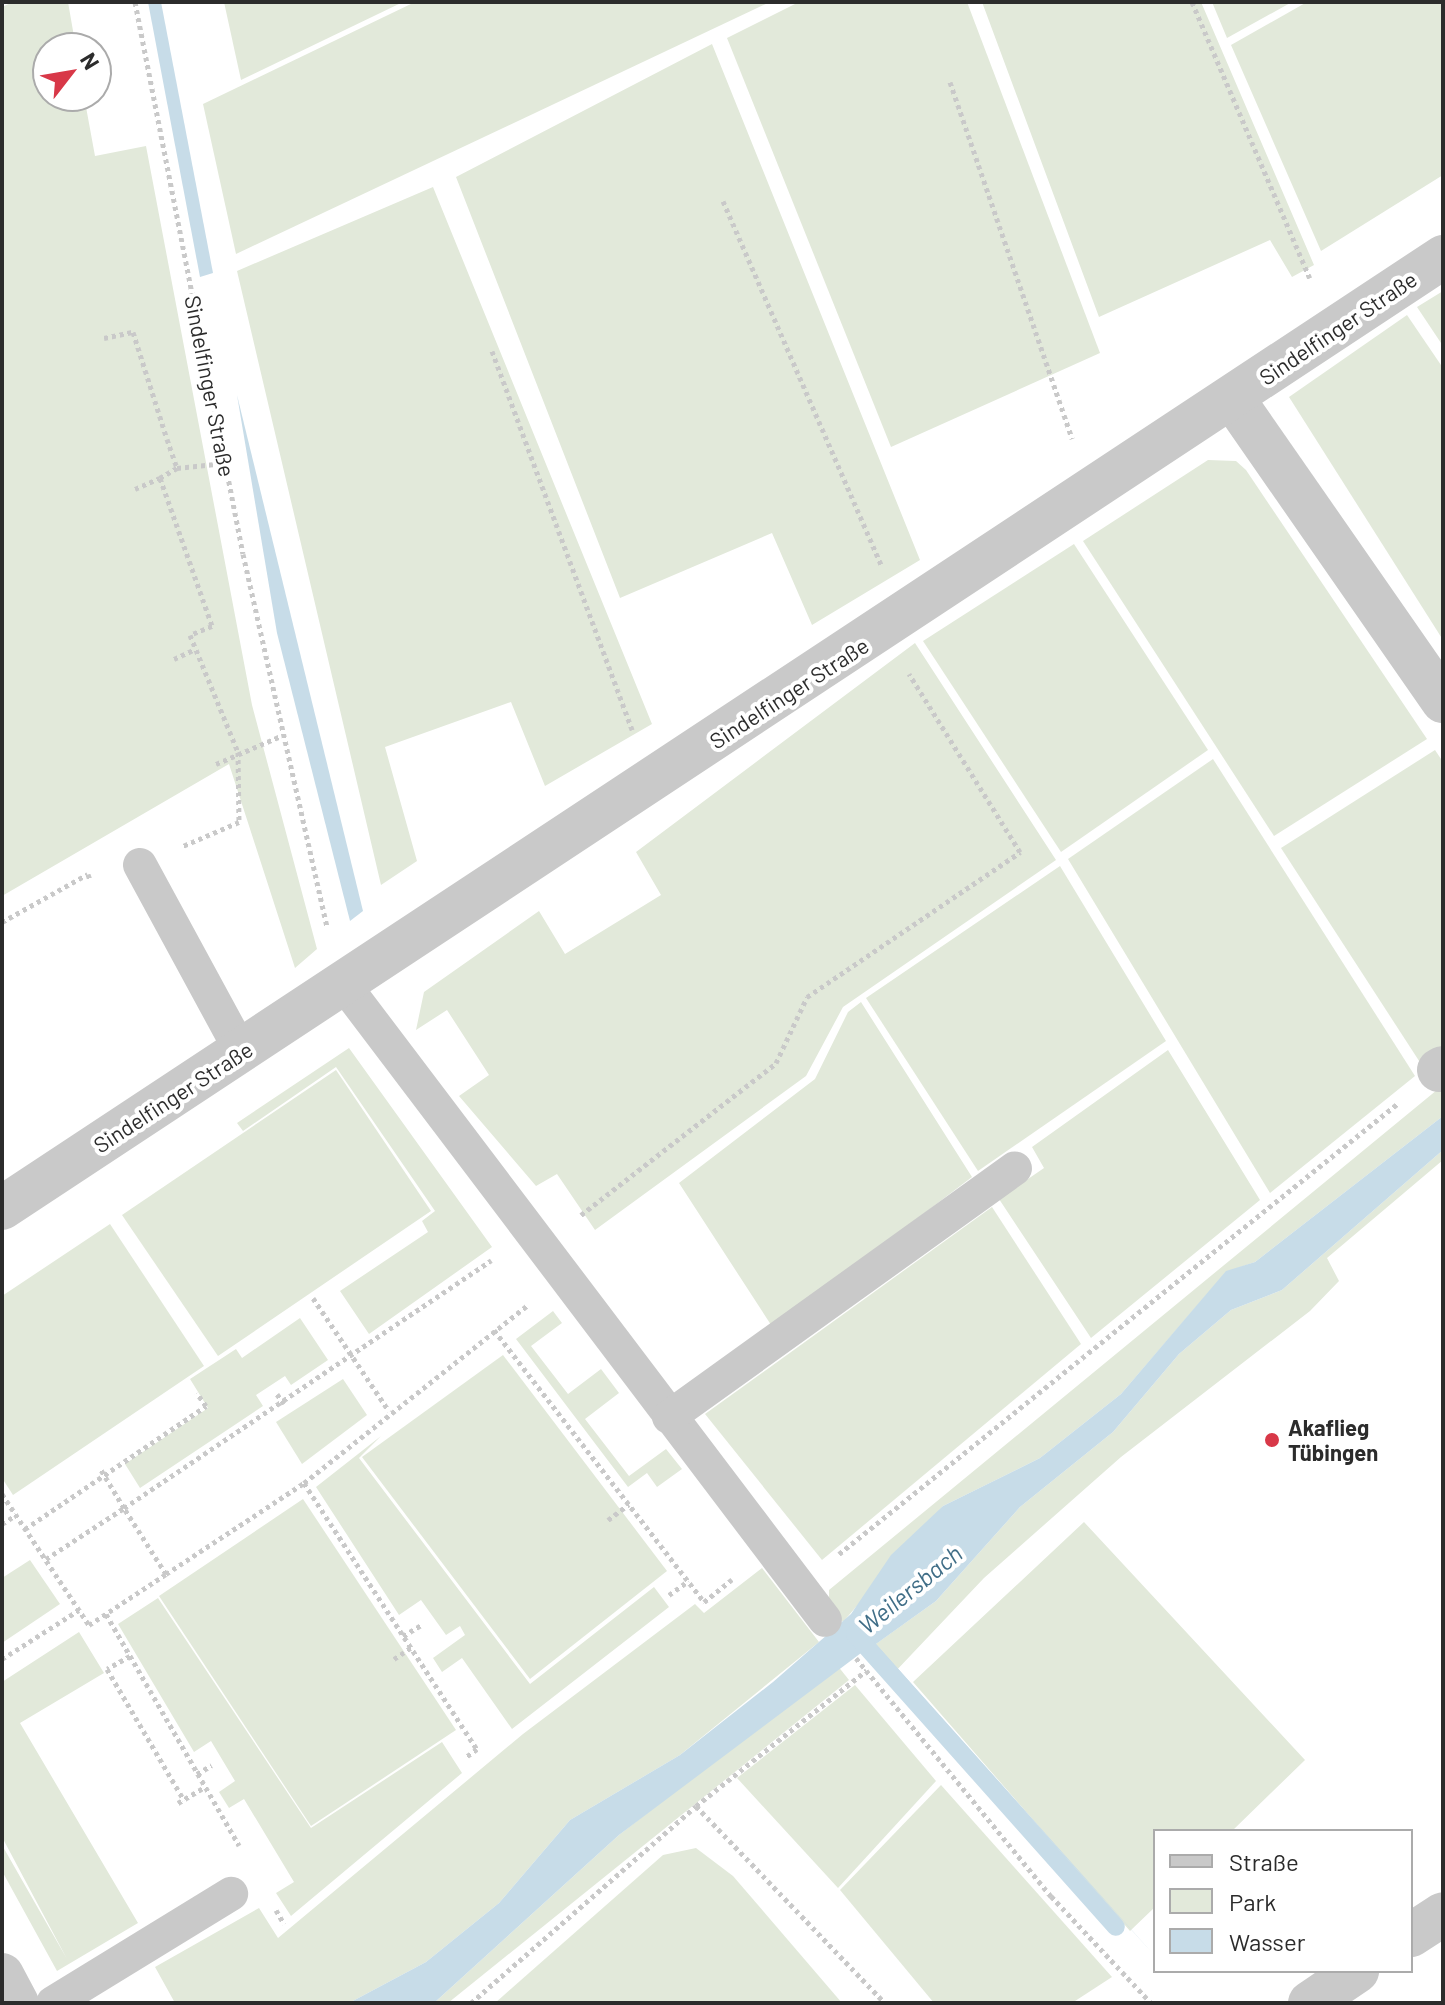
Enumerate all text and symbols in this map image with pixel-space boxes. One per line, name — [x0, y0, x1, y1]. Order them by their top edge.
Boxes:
north arrow — [32, 32, 112, 112]
text: N — [76, 48, 106, 74]
street label: Sindelfinger Straße — [1254, 266, 1422, 390]
street label: Sindelfinger Straße — [179, 293, 241, 479]
street label: Sindelfinger Straße — [705, 632, 873, 754]
street label: Sindelfinger Straße — [89, 1036, 257, 1158]
place label: Akaflieg Tübingen — [1288, 1414, 1378, 1466]
marker: Akaflieg Tübingen — [1263, 1431, 1281, 1449]
water label: Weilersbach — [852, 1538, 968, 1640]
legend — [1153, 1829, 1413, 1973]
text: Straße — [1229, 1847, 1299, 1876]
text: Park — [1229, 1887, 1276, 1916]
text: Wasser — [1229, 1927, 1305, 1956]

